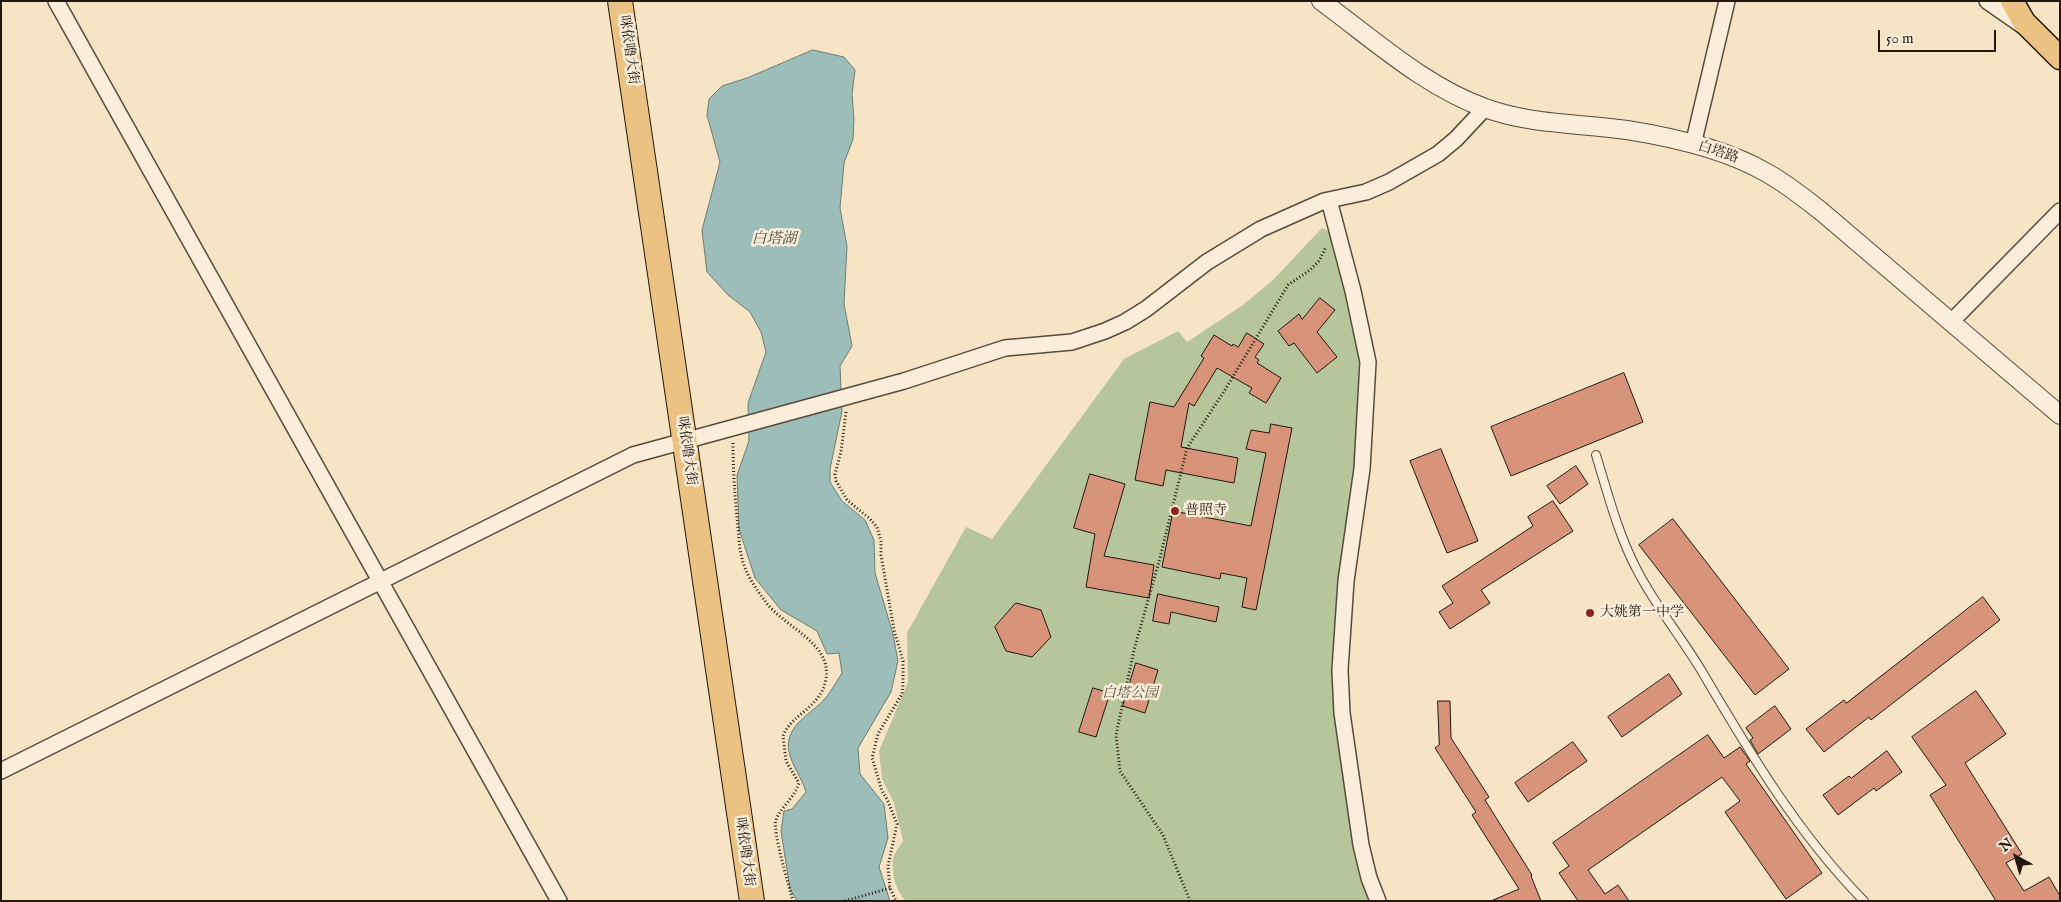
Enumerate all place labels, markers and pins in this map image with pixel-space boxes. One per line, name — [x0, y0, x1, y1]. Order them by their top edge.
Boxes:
place label: 普照寺 — [1185, 503, 1227, 519]
marker: 普照寺 — [1169, 505, 1181, 517]
place label: 大姚第一中学 — [1600, 605, 1684, 621]
marker: 大姚第一中学 — [1584, 607, 1596, 619]

